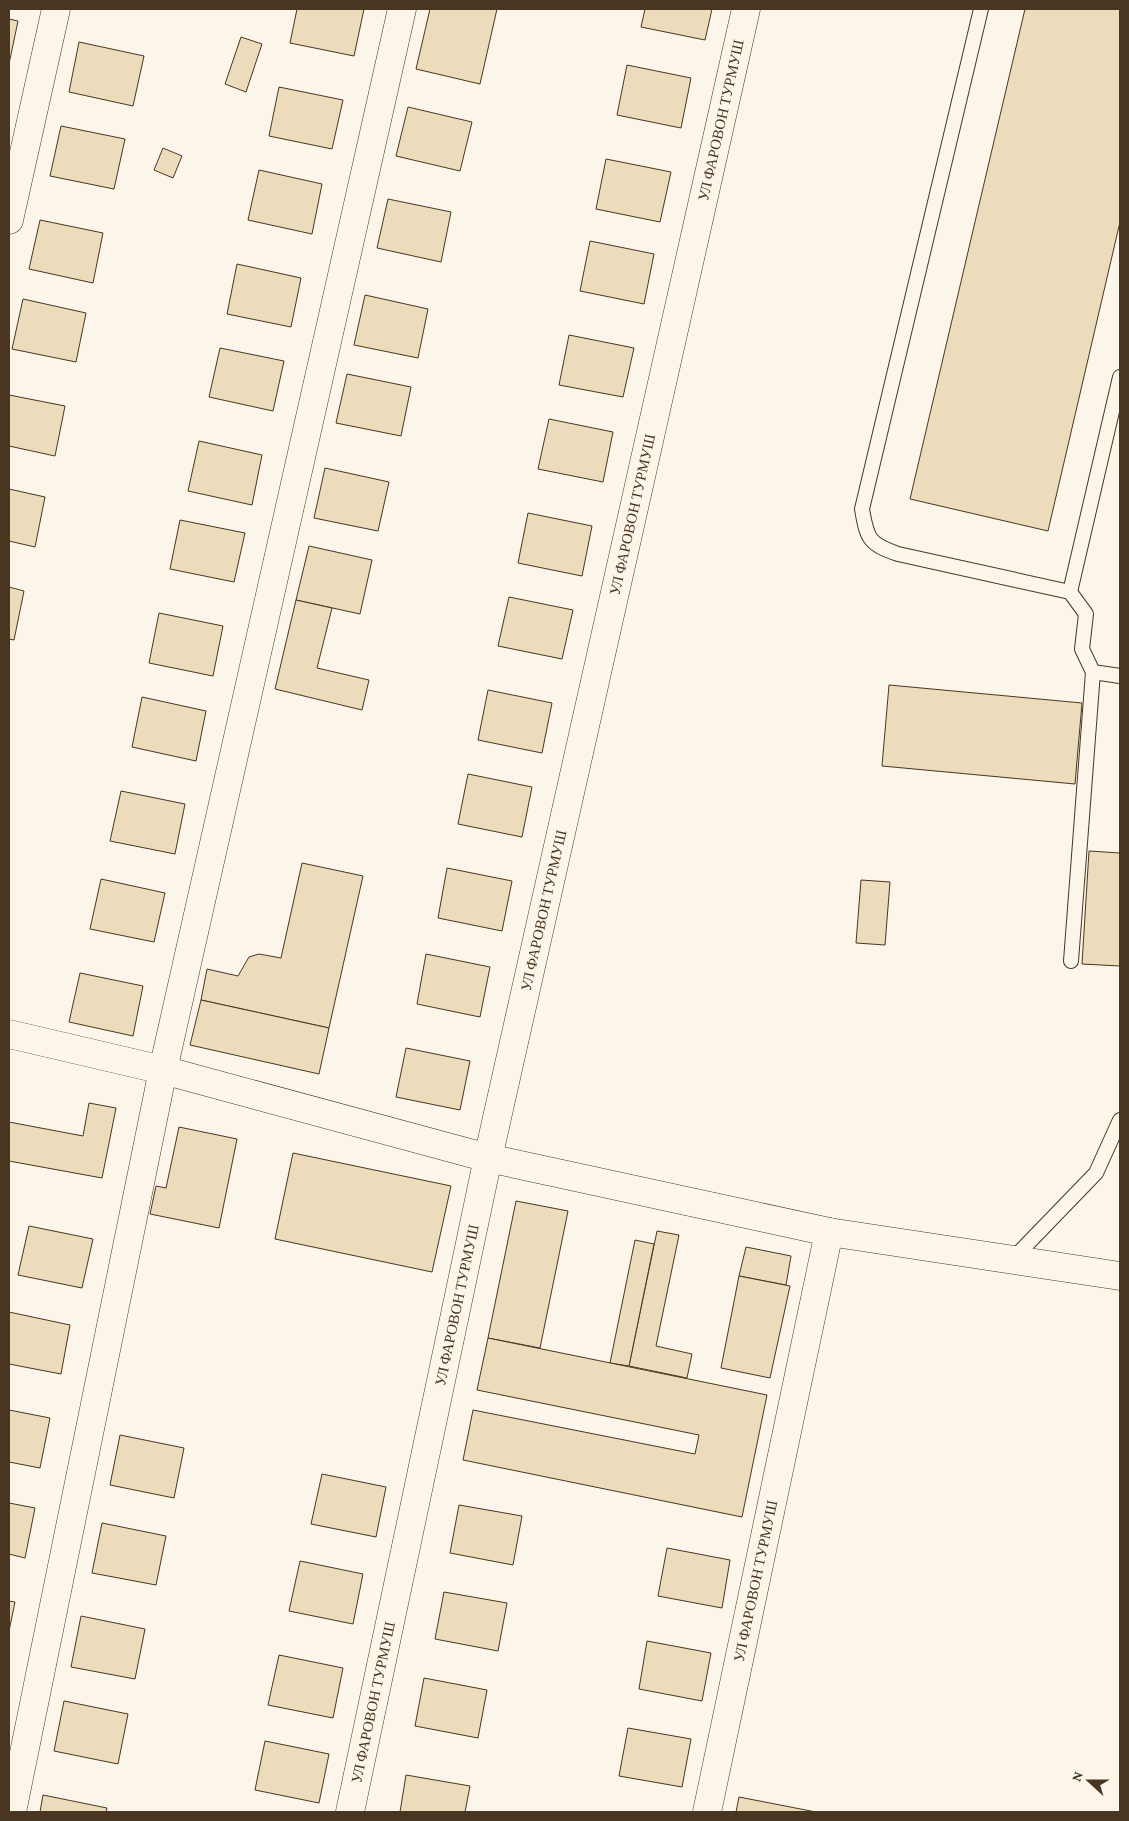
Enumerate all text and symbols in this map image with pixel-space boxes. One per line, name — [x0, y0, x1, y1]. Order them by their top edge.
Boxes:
street label: УЛ ФАРОВОН ТУРМУШ — [695, 38, 747, 202]
street label: УЛ ФАРОВОН ТУРМУШ — [607, 432, 658, 597]
street label: УЛ ФАРОВОН ТУРМУШ — [518, 828, 569, 993]
street label: УЛ ФАРОВОН ТУРМУШ — [432, 1223, 482, 1387]
street label: УЛ ФАРОВОН ТУРМУШ — [731, 1499, 780, 1663]
street label: УЛ ФАРОВОН ТУРМУШ — [348, 1620, 398, 1785]
north arrow — [1064, 1756, 1114, 1806]
text: N — [1068, 1769, 1086, 1784]

